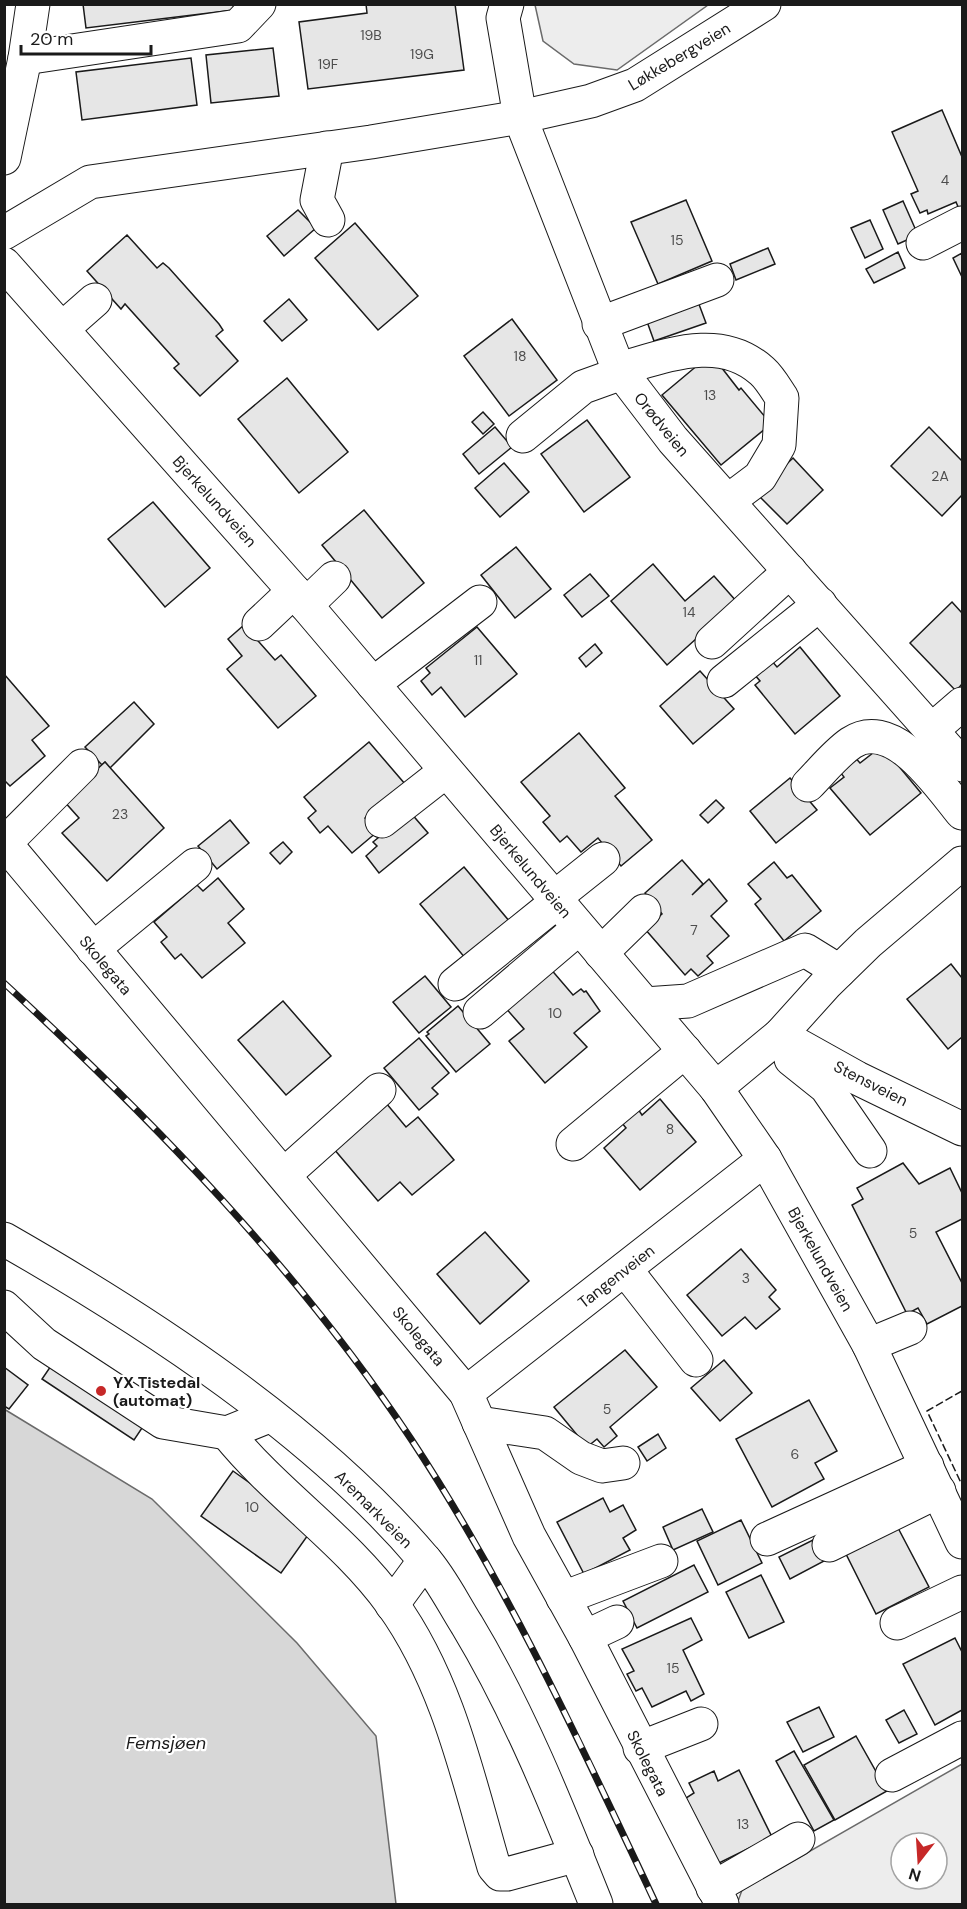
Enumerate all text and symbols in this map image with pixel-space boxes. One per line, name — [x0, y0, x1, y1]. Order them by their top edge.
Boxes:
scale bar — [21, 18, 152, 56]
street label: Løkkebergveien — [624, 18, 734, 95]
house number: 19B — [360, 26, 382, 44]
text: 20 m — [30, 27, 73, 51]
house number: 19G — [410, 45, 434, 63]
house number: 19F — [318, 55, 339, 73]
house number: 4 — [941, 171, 950, 189]
house number: 15 — [671, 231, 683, 249]
house number: 18 — [514, 347, 526, 365]
house number: 13 — [704, 386, 716, 404]
street label: Orødveien — [629, 388, 694, 461]
street label: Bjerkelundveien — [168, 451, 261, 552]
house number: 2A — [931, 467, 949, 485]
house number: 14 — [683, 603, 696, 621]
house number: 11 — [474, 651, 482, 669]
house number: 23 — [112, 805, 128, 823]
street label: Bjerkelundveien — [485, 820, 576, 923]
house number: 7 — [690, 921, 698, 939]
street label: Skolegata — [75, 931, 137, 999]
house number: 10 — [548, 1004, 562, 1022]
street label: Stensveien — [830, 1056, 911, 1111]
house number: 8 — [666, 1120, 674, 1138]
street label: Bjerkelundveien — [783, 1203, 858, 1315]
house number: 5 — [909, 1224, 917, 1242]
street label: Tangenveien — [574, 1240, 659, 1313]
house number: 3 — [742, 1269, 750, 1287]
street label: Skolegata — [388, 1302, 450, 1370]
place label: YX Tistedal (automat) — [113, 1372, 200, 1411]
marker: YX Tistedal (automat) — [94, 1384, 108, 1398]
house number: 5 — [603, 1400, 611, 1418]
house number: 6 — [791, 1445, 799, 1463]
street label: Aremarkveien — [330, 1466, 417, 1553]
house number: 10 — [245, 1498, 259, 1516]
house number: 15 — [667, 1659, 679, 1677]
street label: Skolegata — [622, 1727, 673, 1800]
water label: Femsjøen — [126, 1731, 206, 1755]
house number: 13 — [737, 1815, 749, 1833]
north arrow — [889, 1831, 949, 1891]
text: N — [906, 1863, 923, 1887]

